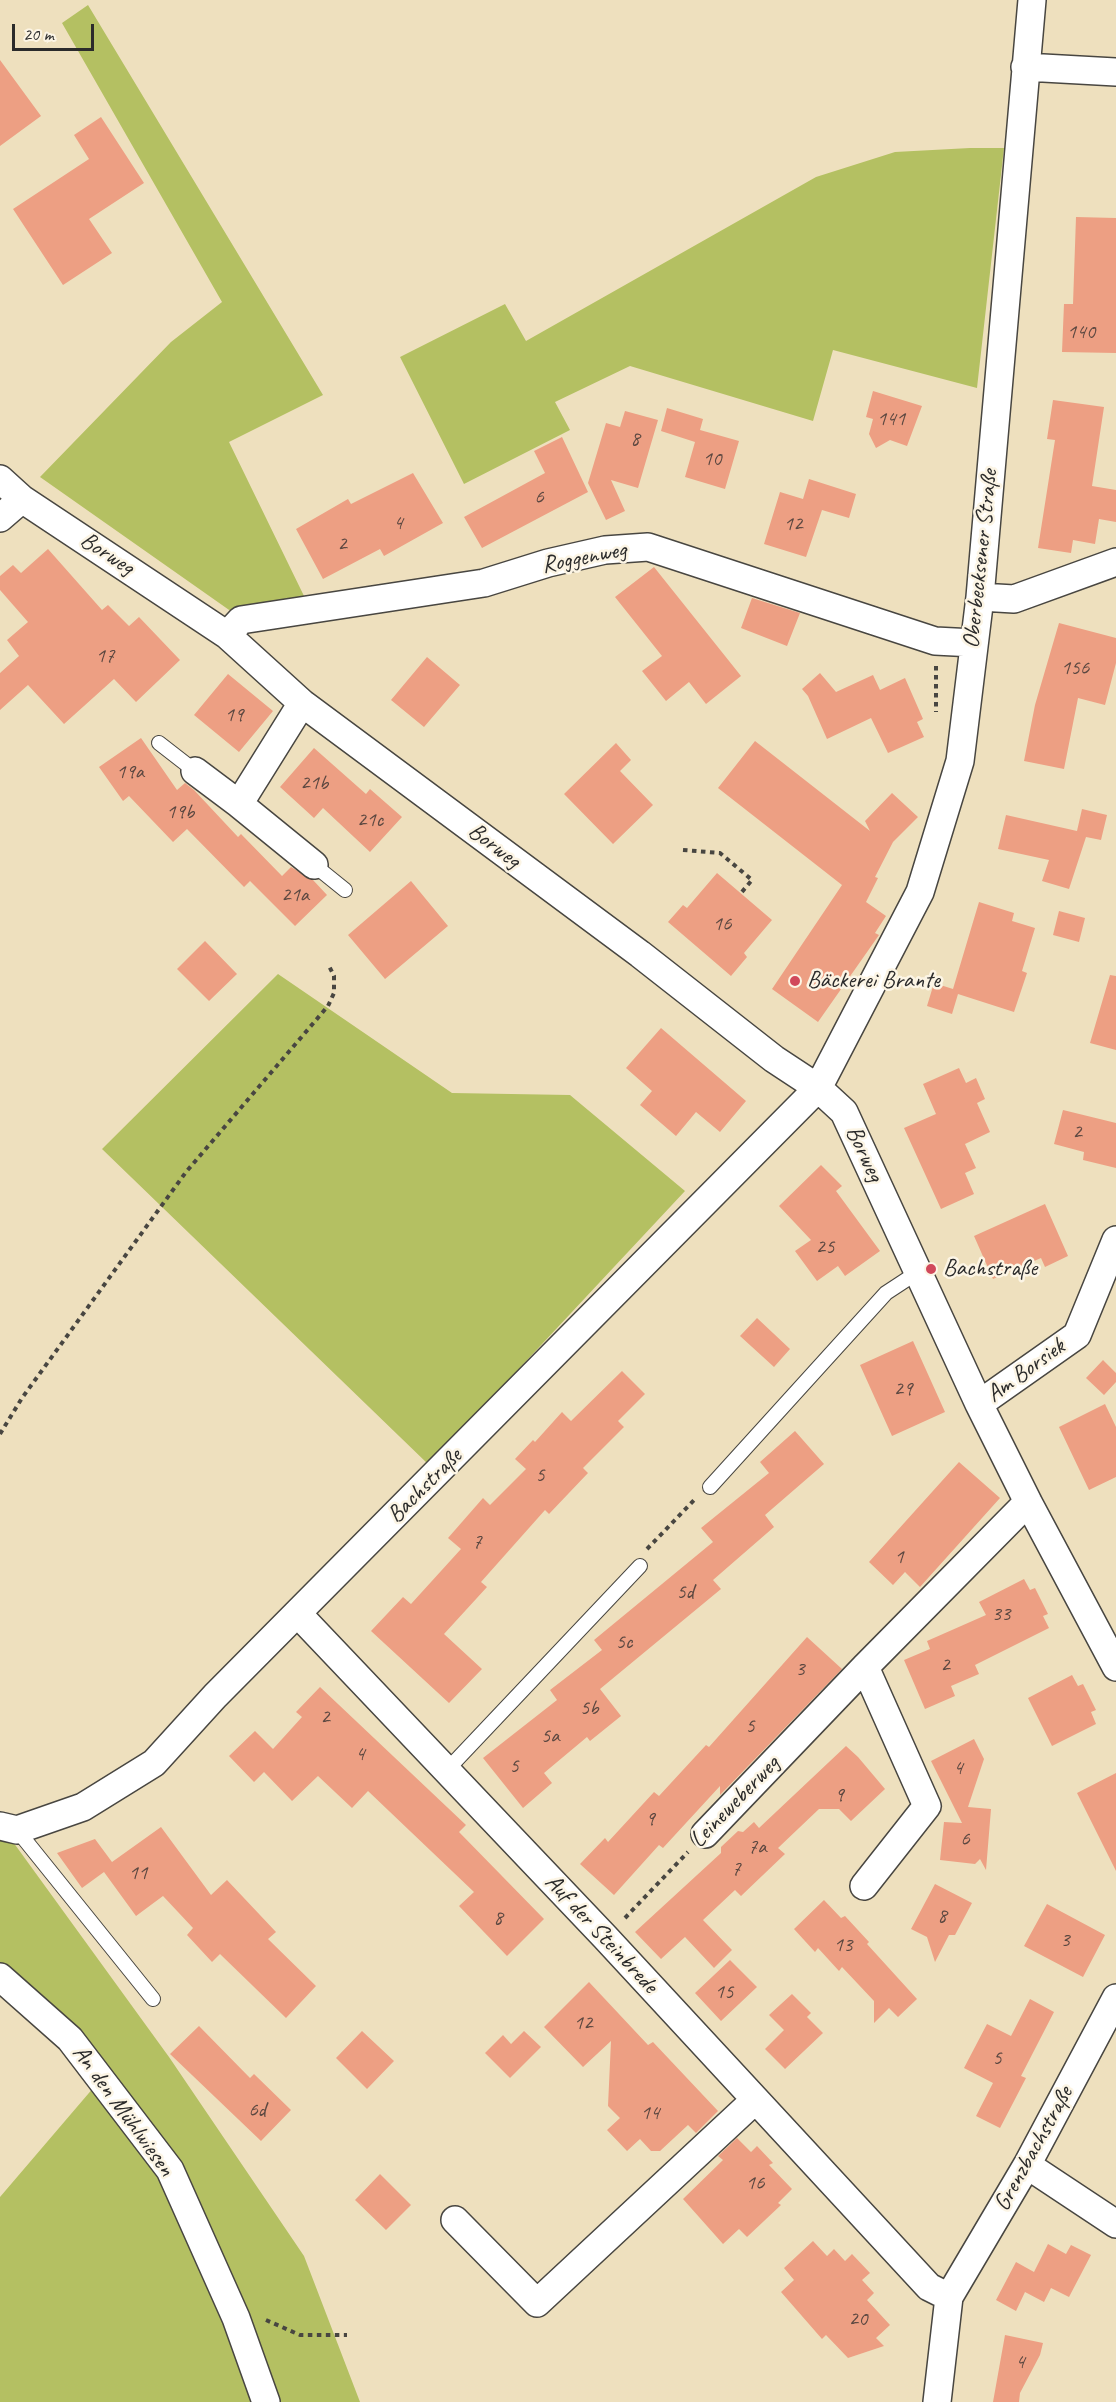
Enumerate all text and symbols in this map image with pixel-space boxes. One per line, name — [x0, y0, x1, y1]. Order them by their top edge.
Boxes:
scale bar — [15, 12, 98, 50]
text: 20 m — [23, 23, 54, 45]
house number: 140 — [1067, 319, 1095, 345]
house number: 141 — [877, 406, 905, 432]
house number: 8 — [630, 426, 640, 452]
house number: 10 — [703, 446, 721, 472]
street label: Oberbecksener Straße — [957, 468, 1005, 650]
house number: 6 — [534, 484, 544, 510]
house number: 4 — [393, 510, 403, 536]
house number: 12 — [784, 511, 802, 537]
street label: Borweg — [75, 526, 139, 582]
house number: 2 — [337, 531, 347, 557]
street label: Roggenweg — [539, 536, 629, 580]
house number: 17 — [96, 643, 114, 669]
house number: 156 — [1061, 655, 1089, 681]
house number: 19 — [225, 702, 243, 728]
house number: 19a — [116, 759, 144, 785]
house number: 21b — [300, 770, 328, 796]
house number: 19b — [166, 799, 194, 825]
house number: 21c — [357, 807, 383, 833]
street label: Borweg — [462, 817, 526, 875]
house number: 21a — [281, 882, 309, 908]
house number: 16 — [713, 911, 731, 937]
place label: Bäckerei Brante — [807, 967, 940, 995]
marker: Bäckerei Brante — [788, 974, 802, 988]
house number: 2 — [1072, 1119, 1082, 1145]
street label: Borweg — [839, 1121, 889, 1187]
house number: 25 — [816, 1234, 834, 1260]
place label: Bachstraße — [943, 1255, 1037, 1283]
marker: Bachstraße — [924, 1262, 938, 1276]
street label: Am Borsiek — [981, 1333, 1071, 1409]
house number: 29 — [894, 1376, 912, 1402]
street label: Bachstraße — [382, 1443, 468, 1529]
house number: 5 — [535, 1462, 545, 1488]
house number: 7 — [472, 1529, 482, 1555]
house number: 1 — [894, 1544, 904, 1570]
house number: 5d — [676, 1579, 694, 1605]
house number: 33 — [992, 1601, 1010, 1627]
house number: 5c — [616, 1629, 632, 1655]
house number: 2 — [940, 1652, 950, 1678]
house number: 3 — [795, 1656, 805, 1682]
house number: 5b — [580, 1695, 598, 1721]
house number: 2 — [320, 1704, 330, 1730]
house number: 5 — [745, 1713, 755, 1739]
house number: 5a — [541, 1723, 559, 1749]
house number: 4 — [355, 1741, 365, 1767]
street label: Leineweberweg — [684, 1750, 786, 1854]
house number: 5 — [509, 1753, 519, 1779]
house number: 4 — [953, 1755, 963, 1781]
house number: 9 — [834, 1782, 844, 1808]
house number: 9 — [645, 1806, 655, 1832]
house number: 6 — [960, 1826, 970, 1852]
house number: 7a — [748, 1834, 766, 1860]
house number: 7 — [731, 1856, 741, 1882]
house number: 11 — [129, 1860, 147, 1886]
street label: Auf der Steinbrede — [538, 1868, 664, 2000]
house number: 8 — [937, 1903, 947, 1929]
house number: 8 — [493, 1905, 503, 1931]
house number: 3 — [1060, 1927, 1070, 1953]
house number: 13 — [834, 1932, 852, 1958]
house number: 15 — [715, 1979, 733, 2005]
house number: 12 — [574, 2010, 592, 2036]
street label: An den Mühlwiesen — [66, 2040, 180, 2182]
house number: 5 — [992, 2045, 1002, 2071]
street label: Grenzbachstraße — [988, 2082, 1080, 2216]
house number: 6d — [248, 2097, 266, 2123]
house number: 14 — [641, 2100, 659, 2126]
house number: 16 — [746, 2170, 764, 2196]
house number: 20 — [849, 2306, 867, 2332]
house number: 4 — [1015, 2349, 1025, 2375]

